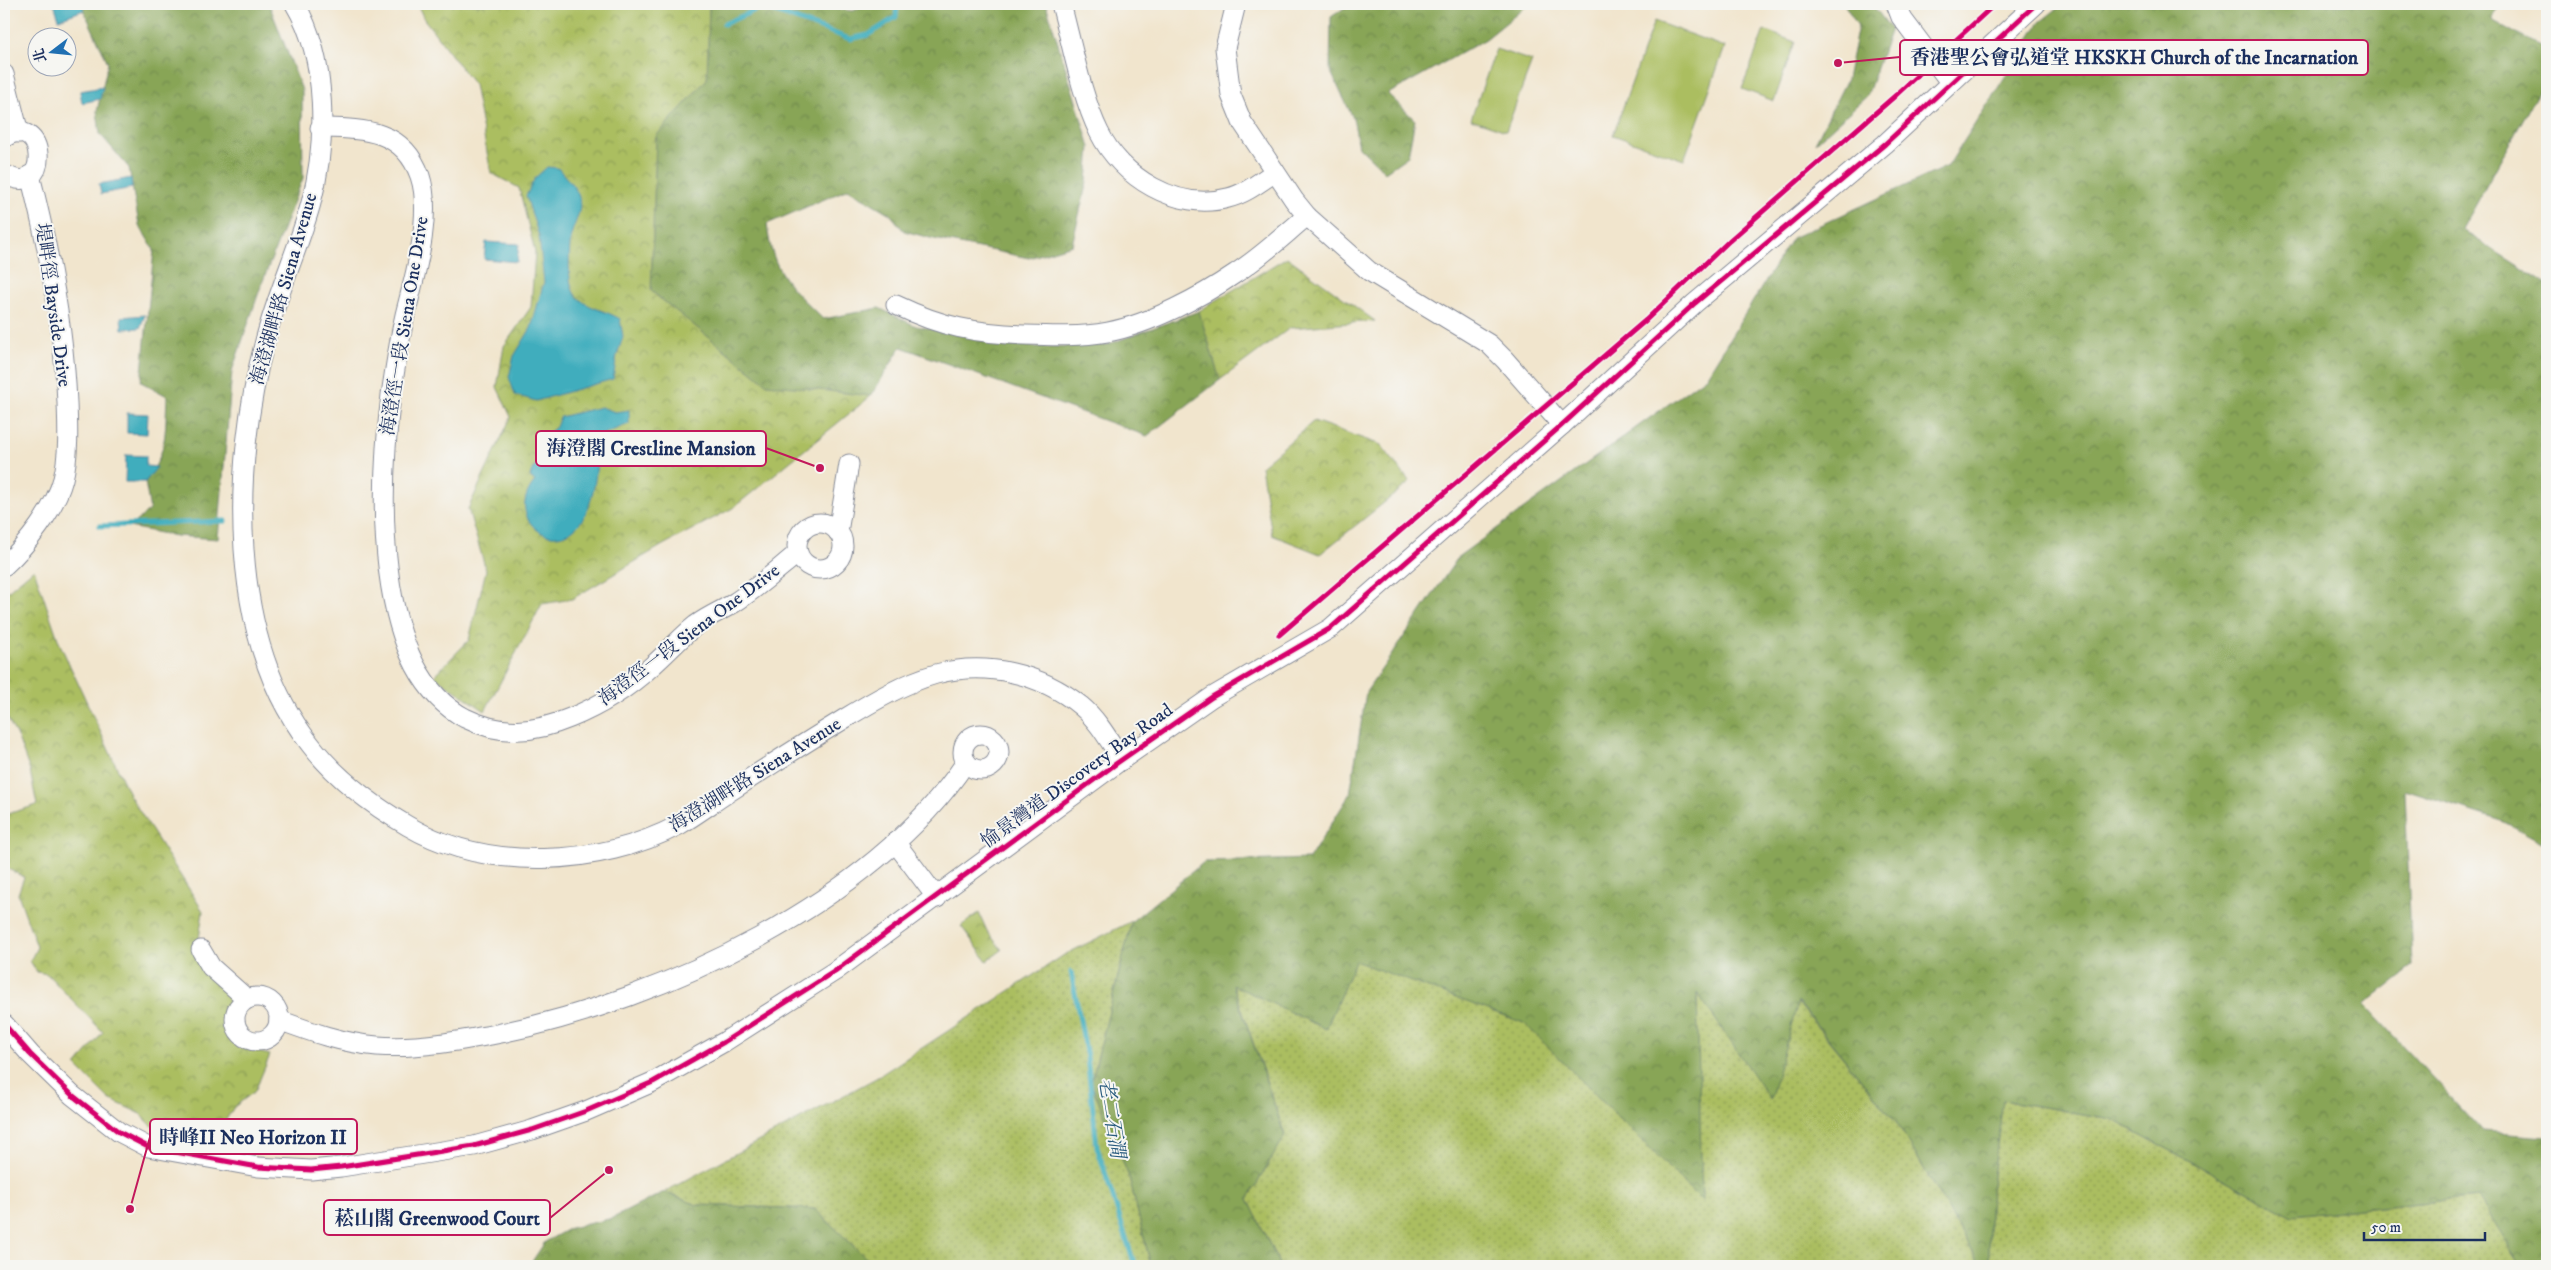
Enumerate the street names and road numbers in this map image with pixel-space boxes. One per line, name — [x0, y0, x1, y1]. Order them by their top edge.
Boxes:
street label: 海澄湖畔路 Siena Avenue — [246, 190, 322, 388]
street label: 海澄徑一段 Siena One Drive — [376, 215, 434, 437]
street label: 堤畔徑 Bayside Drive — [30, 222, 76, 388]
street label: 海澄徑一段 Siena One Drive — [594, 559, 784, 711]
street label: 愉景灣道 Discovery Bay Road — [977, 698, 1178, 853]
street label: 海澄湖畔路 Siena Avenue — [665, 713, 845, 837]

